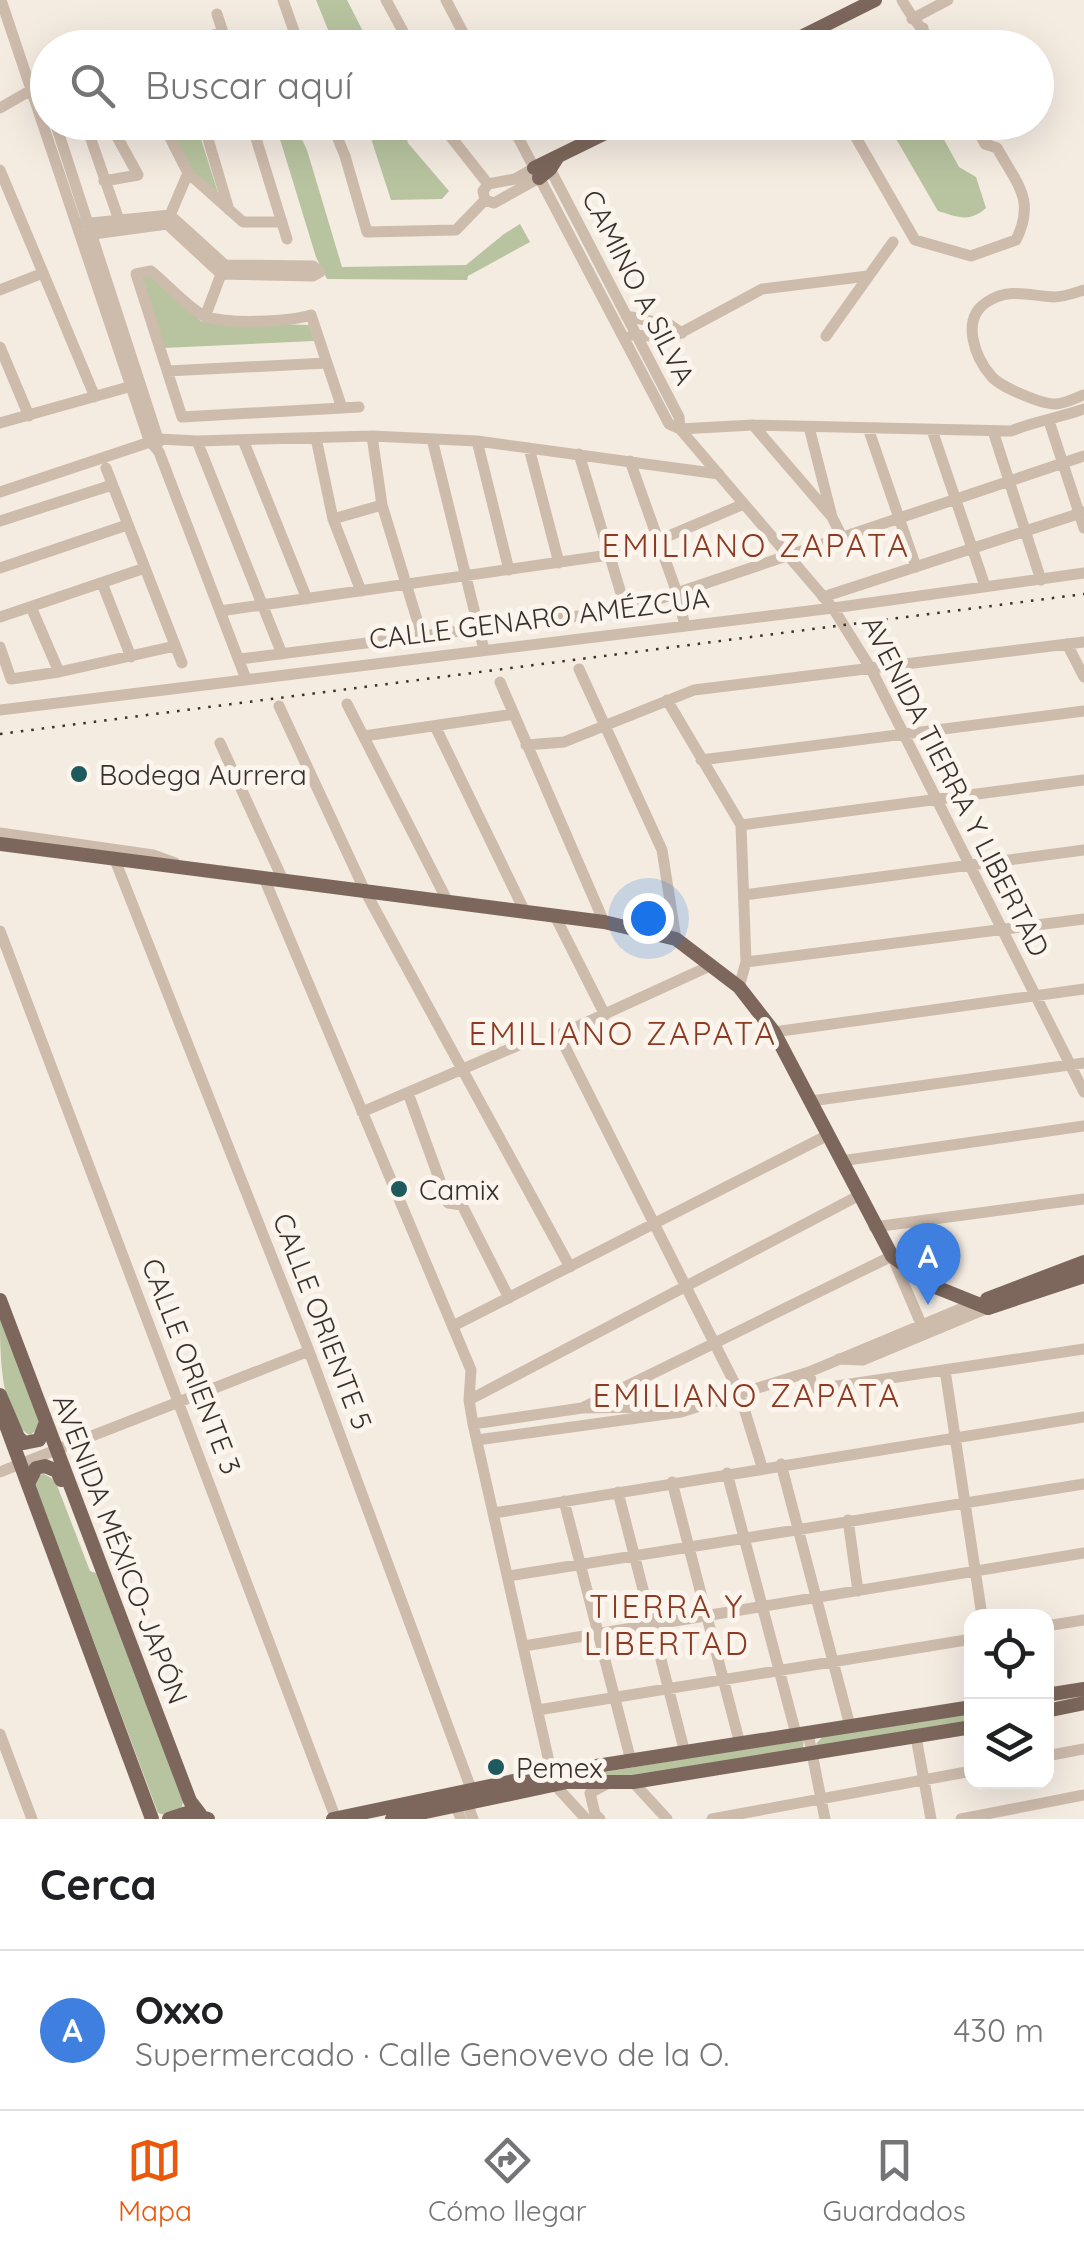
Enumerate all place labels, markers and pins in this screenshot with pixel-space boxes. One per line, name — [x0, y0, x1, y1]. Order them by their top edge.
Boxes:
place label: Bodega Aurrera — [99, 757, 307, 792]
marker: Bodega Aurrera — [68, 763, 90, 785]
place label: Camix — [419, 1172, 499, 1207]
marker: Camix — [388, 1178, 410, 1200]
pin: A — [896, 1222, 960, 1305]
place label: Pemex — [516, 1750, 603, 1785]
marker: Pemex — [485, 1756, 507, 1778]

